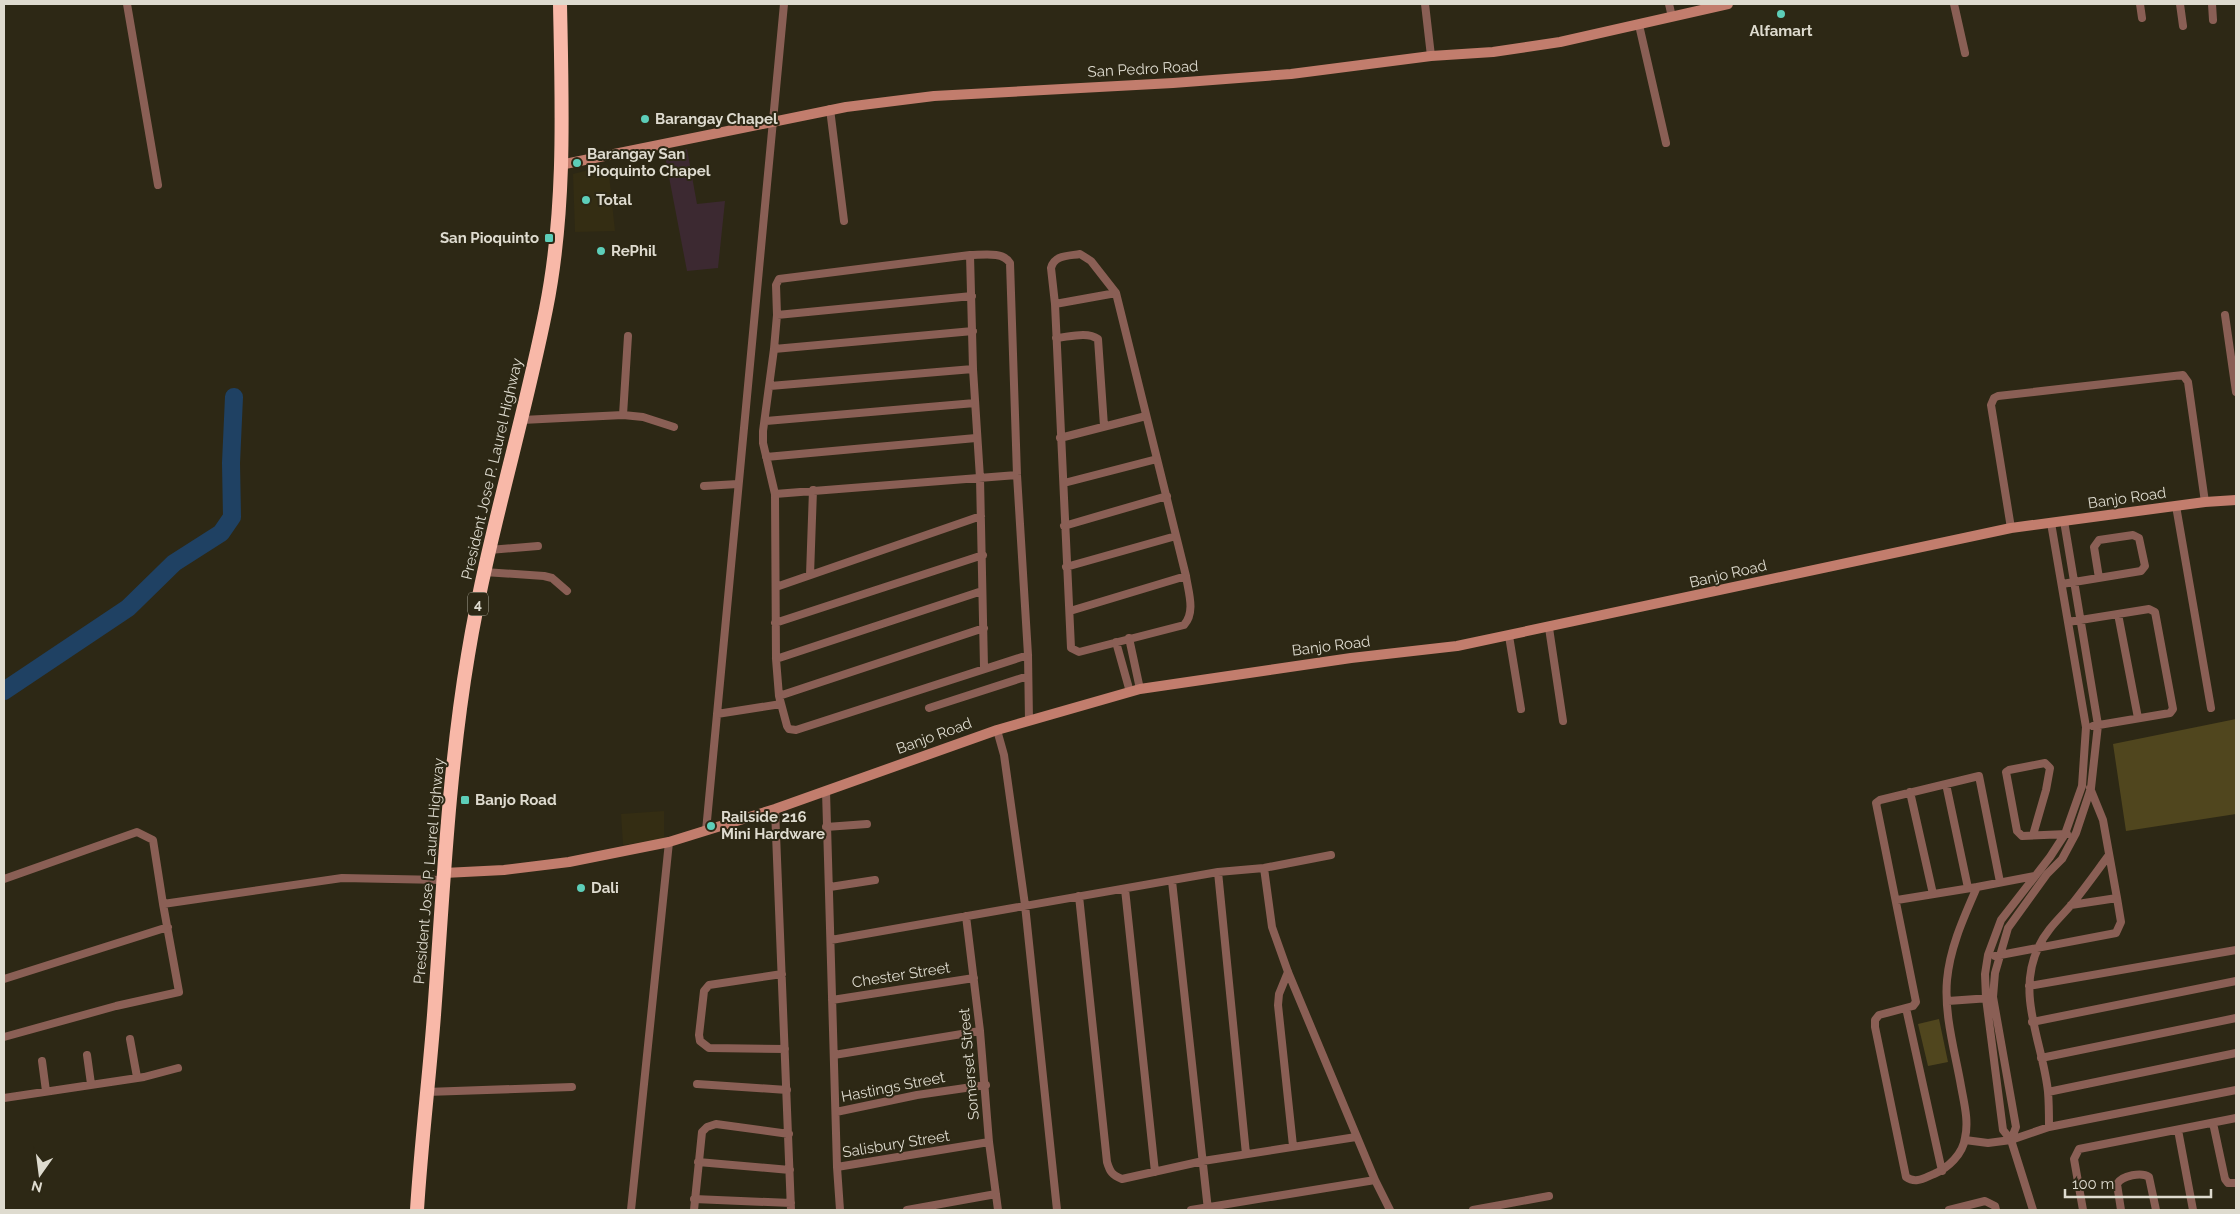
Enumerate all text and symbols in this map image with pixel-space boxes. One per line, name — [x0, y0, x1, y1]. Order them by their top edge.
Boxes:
marker: Alfamart — [1775, 8, 1787, 20]
place label: Alfamart — [1750, 22, 1813, 40]
street label: San Pedro Road — [1087, 57, 1199, 81]
place label: Barangay Chapel — [655, 110, 778, 128]
marker: Barangay Chapel — [639, 113, 651, 125]
place label: Barangay San Pioquinto Chapel — [587, 145, 711, 180]
marker: Barangay San Pioquinto Chapel — [571, 157, 583, 169]
place label: Total — [596, 191, 632, 209]
marker: Total — [580, 194, 592, 206]
place label: San Pioquinto — [440, 229, 539, 247]
marker: San Pioquinto — [543, 232, 555, 244]
place label: RePhil — [611, 242, 657, 260]
marker: RePhil — [595, 245, 607, 257]
street label: President Jose P. Laurel Highway — [458, 356, 526, 582]
street label: Banjo Road — [2087, 484, 2167, 512]
street label: Banjo Road — [1687, 556, 1769, 592]
road number: 4 — [468, 592, 488, 616]
street label: Banjo Road — [1291, 632, 1371, 660]
street label: Banjo Road — [894, 714, 974, 758]
street label: President Jose P. Laurel Highway — [410, 757, 448, 985]
place label: Banjo Road — [475, 791, 557, 809]
marker: Banjo Road — [459, 794, 471, 806]
place label: Railside 216 Mini Hardware — [721, 808, 825, 843]
marker: Railside 216 Mini Hardware — [705, 820, 717, 832]
place label: Dali — [591, 879, 619, 897]
marker: Dali — [575, 882, 587, 894]
street label: Chester Street — [851, 958, 951, 992]
street label: Somerset Street — [955, 1007, 983, 1121]
street label: Hastings Street — [840, 1068, 946, 1106]
street label: Salisbury Street — [841, 1127, 951, 1161]
north arrow — [15, 1149, 65, 1199]
scale bar — [2065, 1166, 2211, 1198]
text: 100 m — [2072, 1175, 2114, 1193]
text: N — [30, 1178, 44, 1196]

